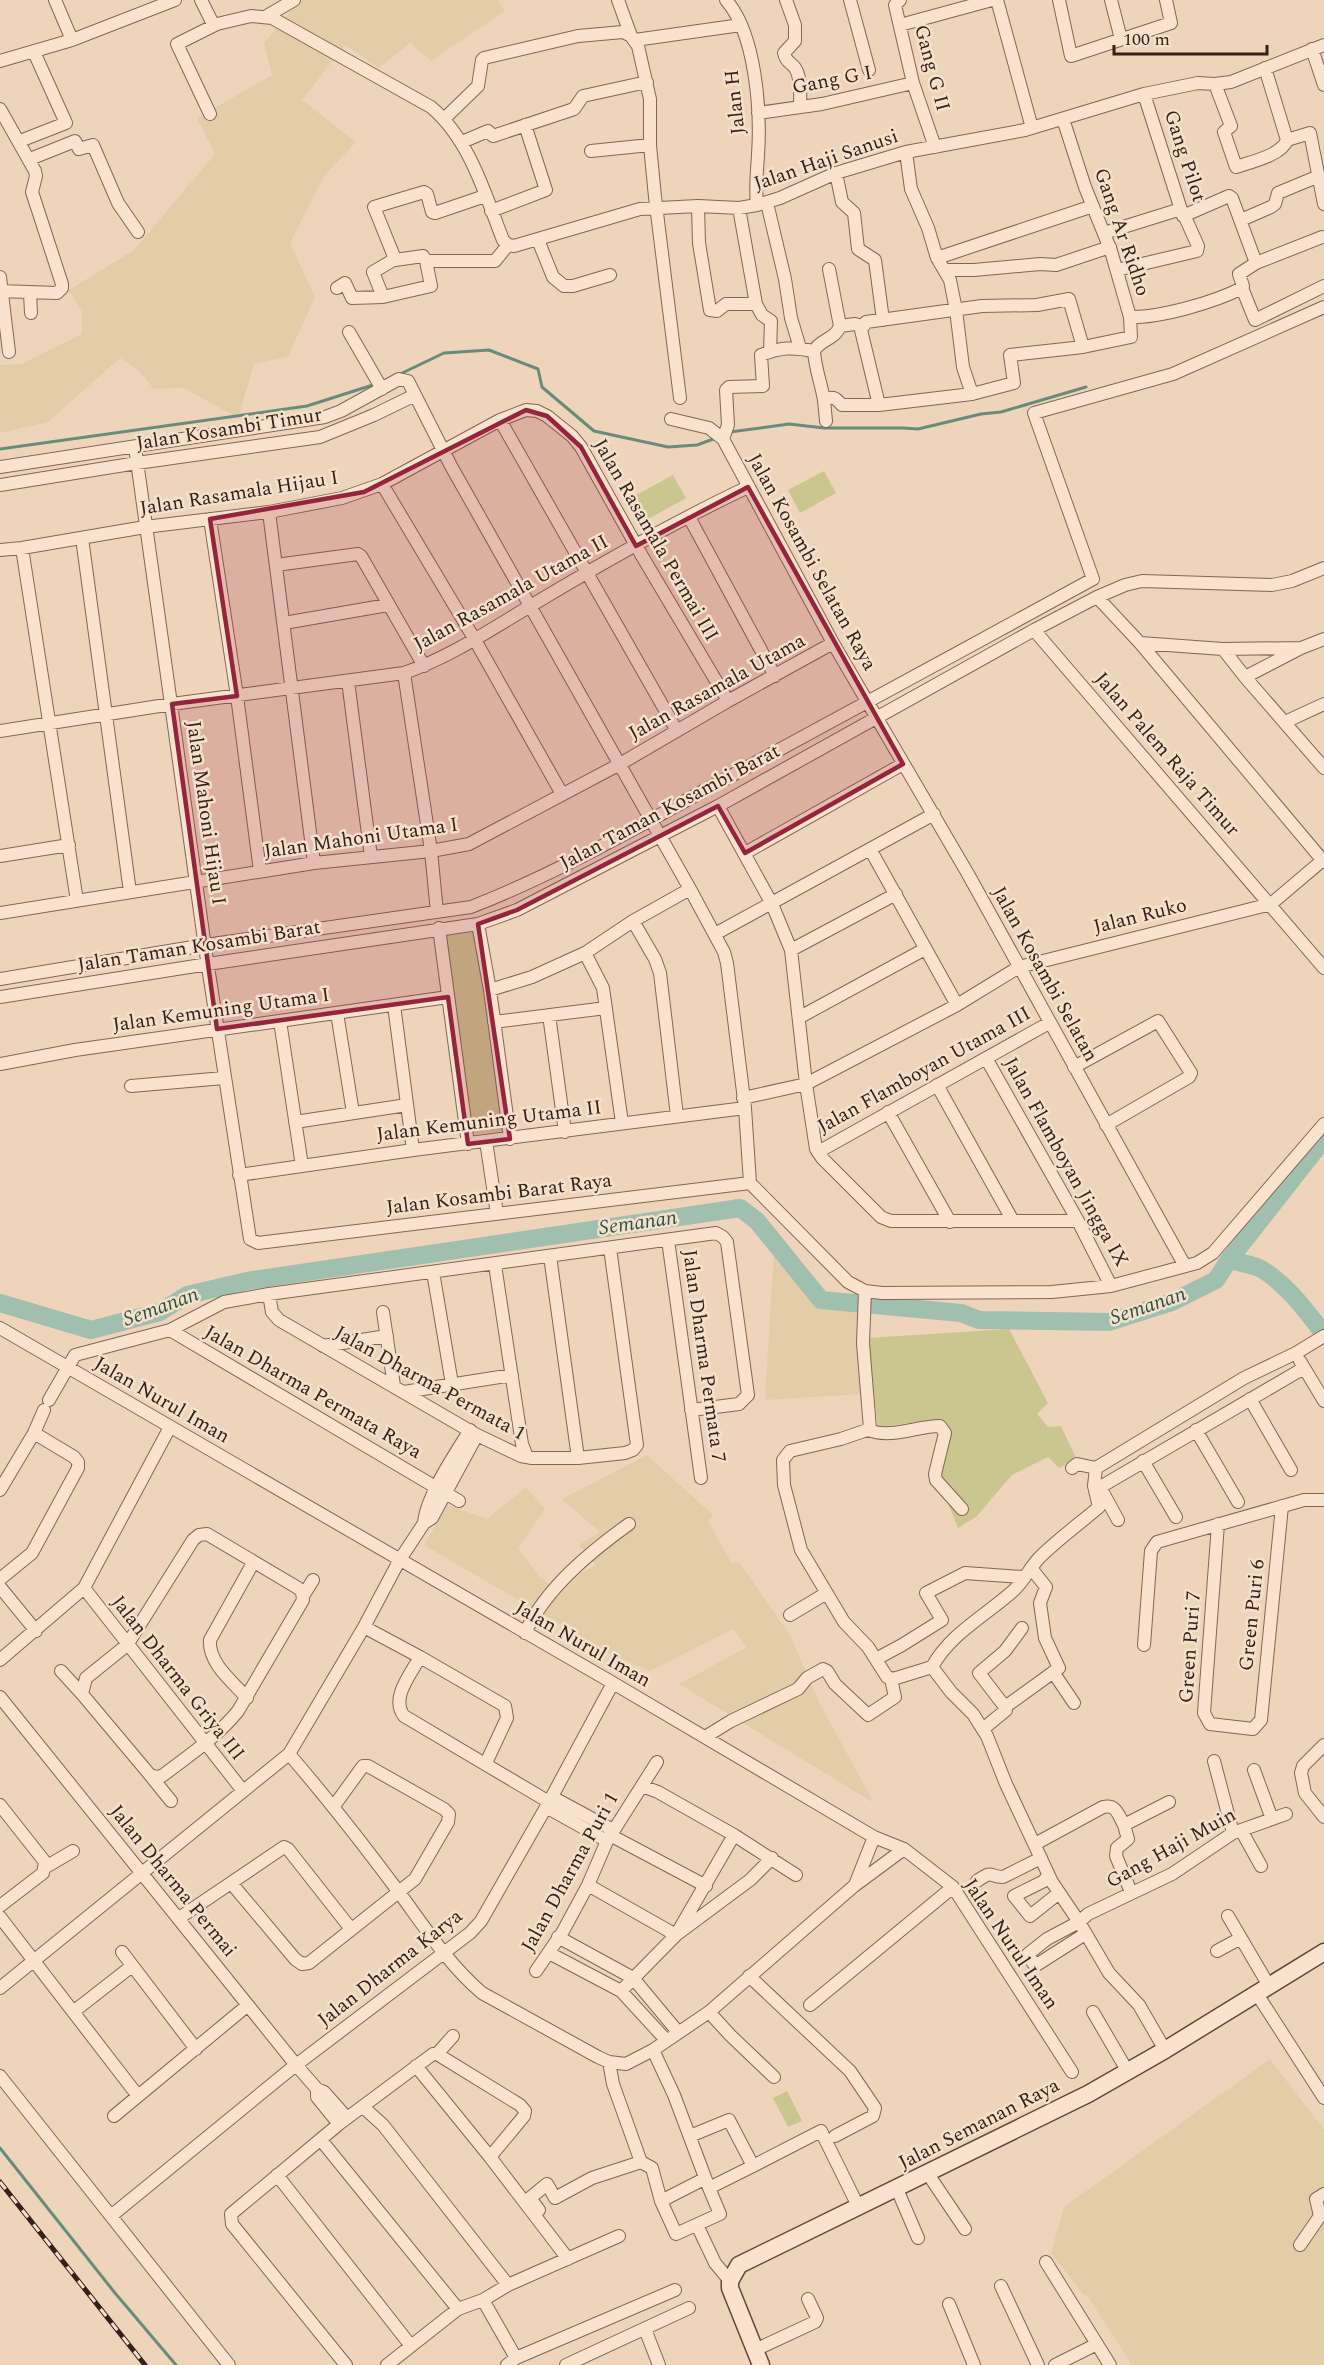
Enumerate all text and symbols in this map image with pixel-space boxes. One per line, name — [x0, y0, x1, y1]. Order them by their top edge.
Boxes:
scale bar — [1114, 18, 1267, 56]
street label: Gang G II — [906, 21, 958, 115]
text: 100 m — [1123, 26, 1170, 53]
street label: Gang G I — [789, 58, 875, 102]
street label: Jalan H — [717, 68, 753, 136]
street label: Gang Pilot — [1156, 106, 1214, 206]
street label: Jalan Haji Sanusi — [750, 121, 902, 199]
street label: Gang Ar Ridho — [1086, 164, 1158, 300]
street label: Jalan Kosambi Timur — [134, 399, 324, 459]
street label: Jalan Rasamala Permai III — [586, 433, 726, 647]
street label: Jalan Kosambi Selatan Raya — [740, 448, 884, 676]
street label: Jalan Rasamala Hijau I — [137, 462, 341, 524]
street label: Jalan Rasamala Utama II — [408, 527, 614, 659]
street label: Jalan Rasamala Utama — [623, 626, 811, 748]
street label: Jalan Palem Raja Timur — [1087, 665, 1247, 843]
street label: Jalan Mahoni Hijau I — [178, 719, 234, 907]
street label: Jalan Taman Kosambi Barat — [554, 736, 786, 878]
street label: Jalan Mahoni Utama I — [262, 810, 460, 866]
street label: Jalan Kosambi Selatan — [984, 881, 1106, 1067]
street label: Jalan Ruko — [1090, 890, 1190, 942]
street label: Jalan Taman Kosambi Barat — [75, 912, 323, 980]
street label: Jalan Kemuning Utama I — [110, 980, 332, 1040]
street label: Jalan Flamboyan Utama III — [812, 999, 1036, 1141]
street label: Jalan Flamboyan Jingga IX — [996, 1052, 1136, 1273]
street label: Jalan Kemuning Utama II — [375, 1092, 603, 1150]
street label: Jalan Kosambi Barat Raya — [384, 1165, 614, 1223]
water label: Semanan — [597, 1202, 679, 1244]
street label: Jalan Dharma Permata 7 — [674, 1248, 734, 1464]
water label: Semanan — [1106, 1278, 1190, 1334]
water label: Semanan — [119, 1279, 203, 1335]
street label: Jalan Dharma Permata Raya — [199, 1317, 428, 1467]
street label: Jalan Dharma Permata 1 — [329, 1318, 531, 1448]
street label: Jalan Nurul Iman — [88, 1349, 236, 1451]
street label: Green Puri 6 — [1231, 1557, 1273, 1673]
street label: Jalan Dharma Griya III — [104, 1589, 252, 1767]
street label: Green Puri 7 — [1171, 1590, 1209, 1704]
street label: Jalan Nurul Iman — [509, 1593, 657, 1695]
street label: Jalan Dharma Puri 1 — [513, 1786, 627, 1958]
street label: Jalan Dharma Permai — [102, 1798, 244, 1964]
street label: Gang Haji Muin — [1101, 1800, 1241, 1896]
street label: Jalan Nurul Iman — [956, 1872, 1066, 2016]
street label: Jalan Dharma Karya — [311, 1902, 469, 2034]
street label: Jalan Semanan Raya — [893, 2070, 1065, 2178]

